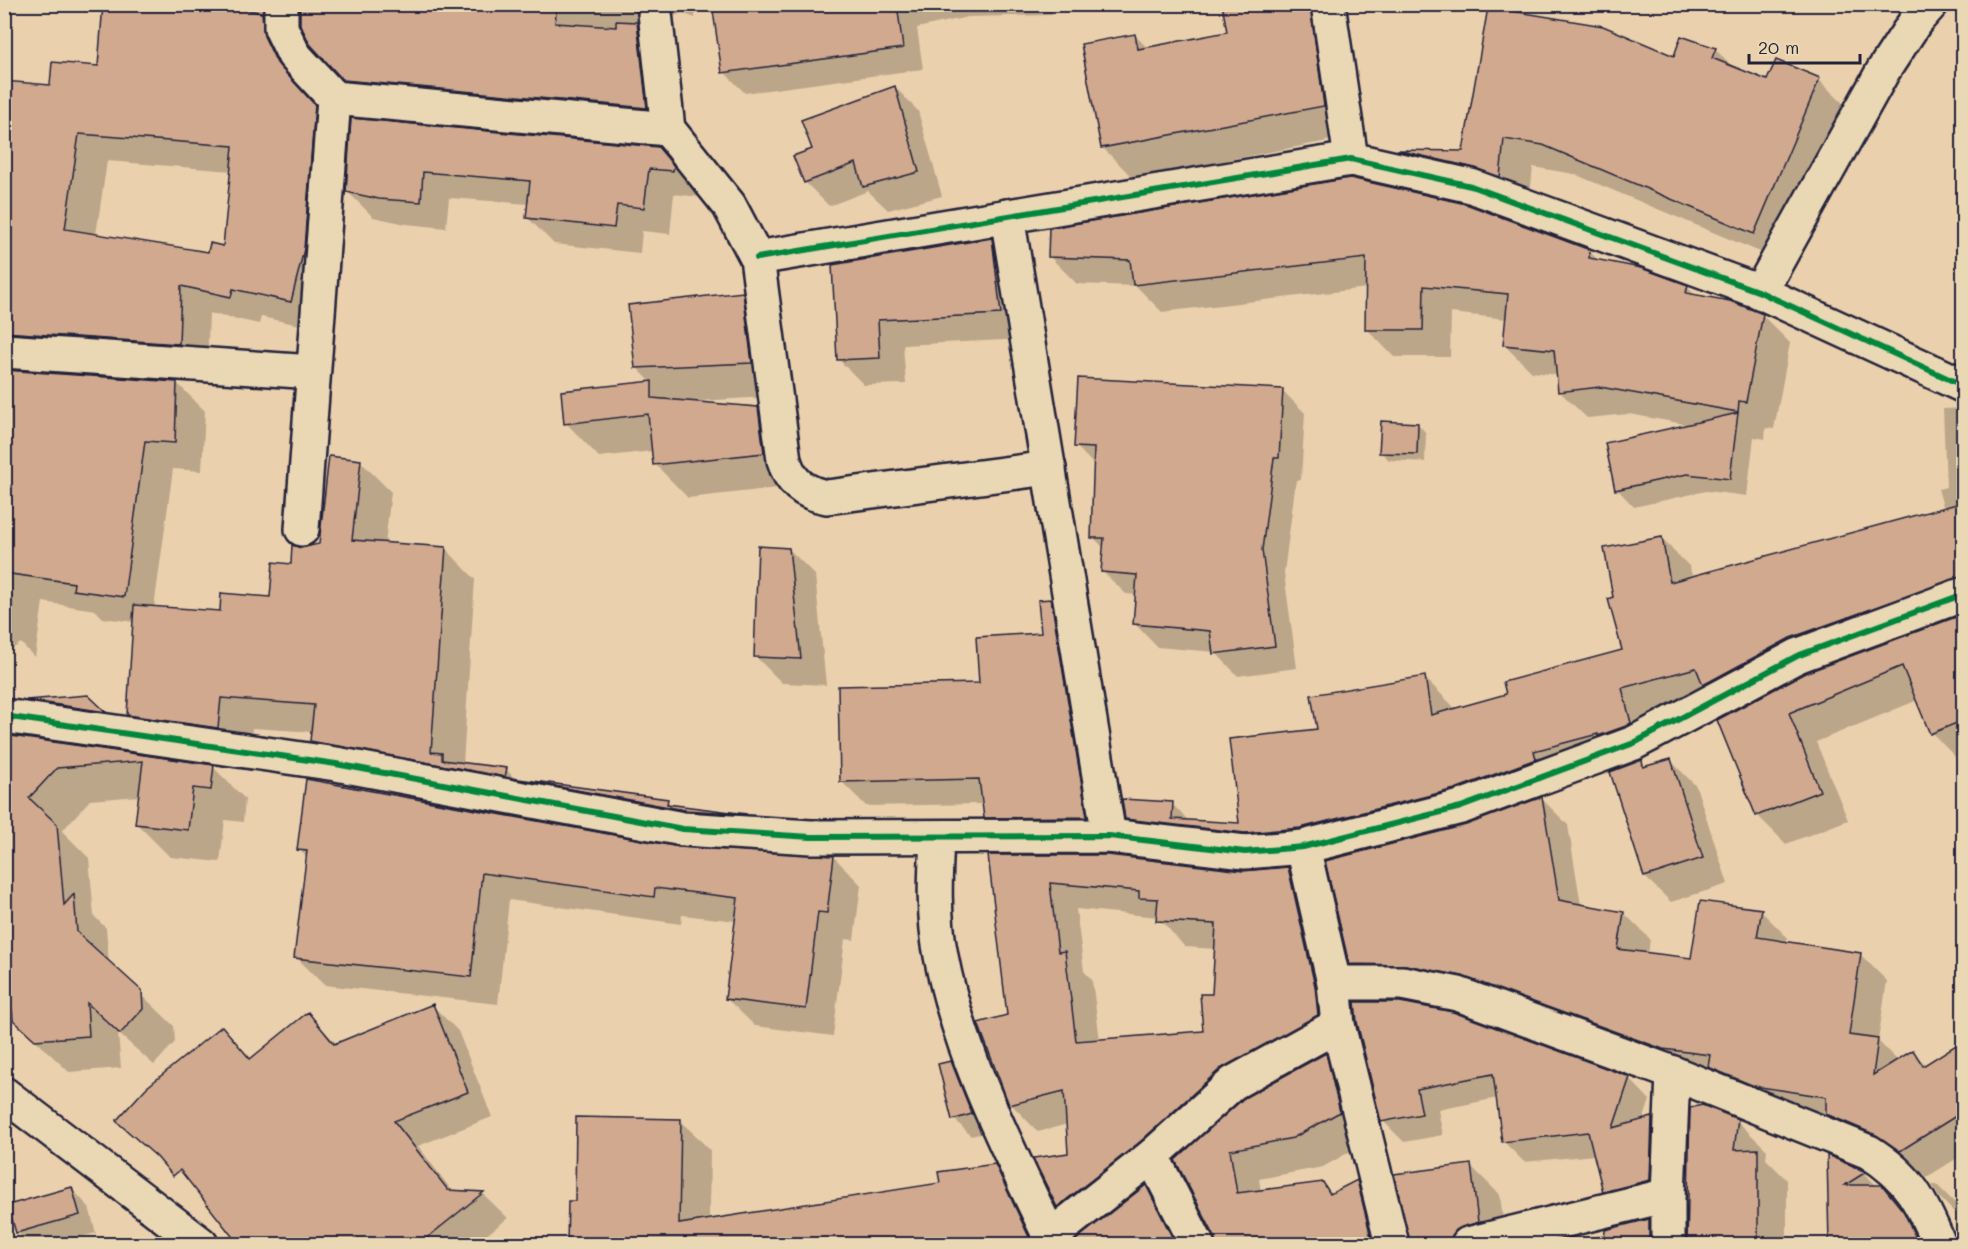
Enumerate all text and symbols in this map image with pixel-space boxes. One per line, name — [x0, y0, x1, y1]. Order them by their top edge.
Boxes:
scale bar — [1749, 27, 1860, 65]
text: 20 m — [1758, 35, 1799, 59]

